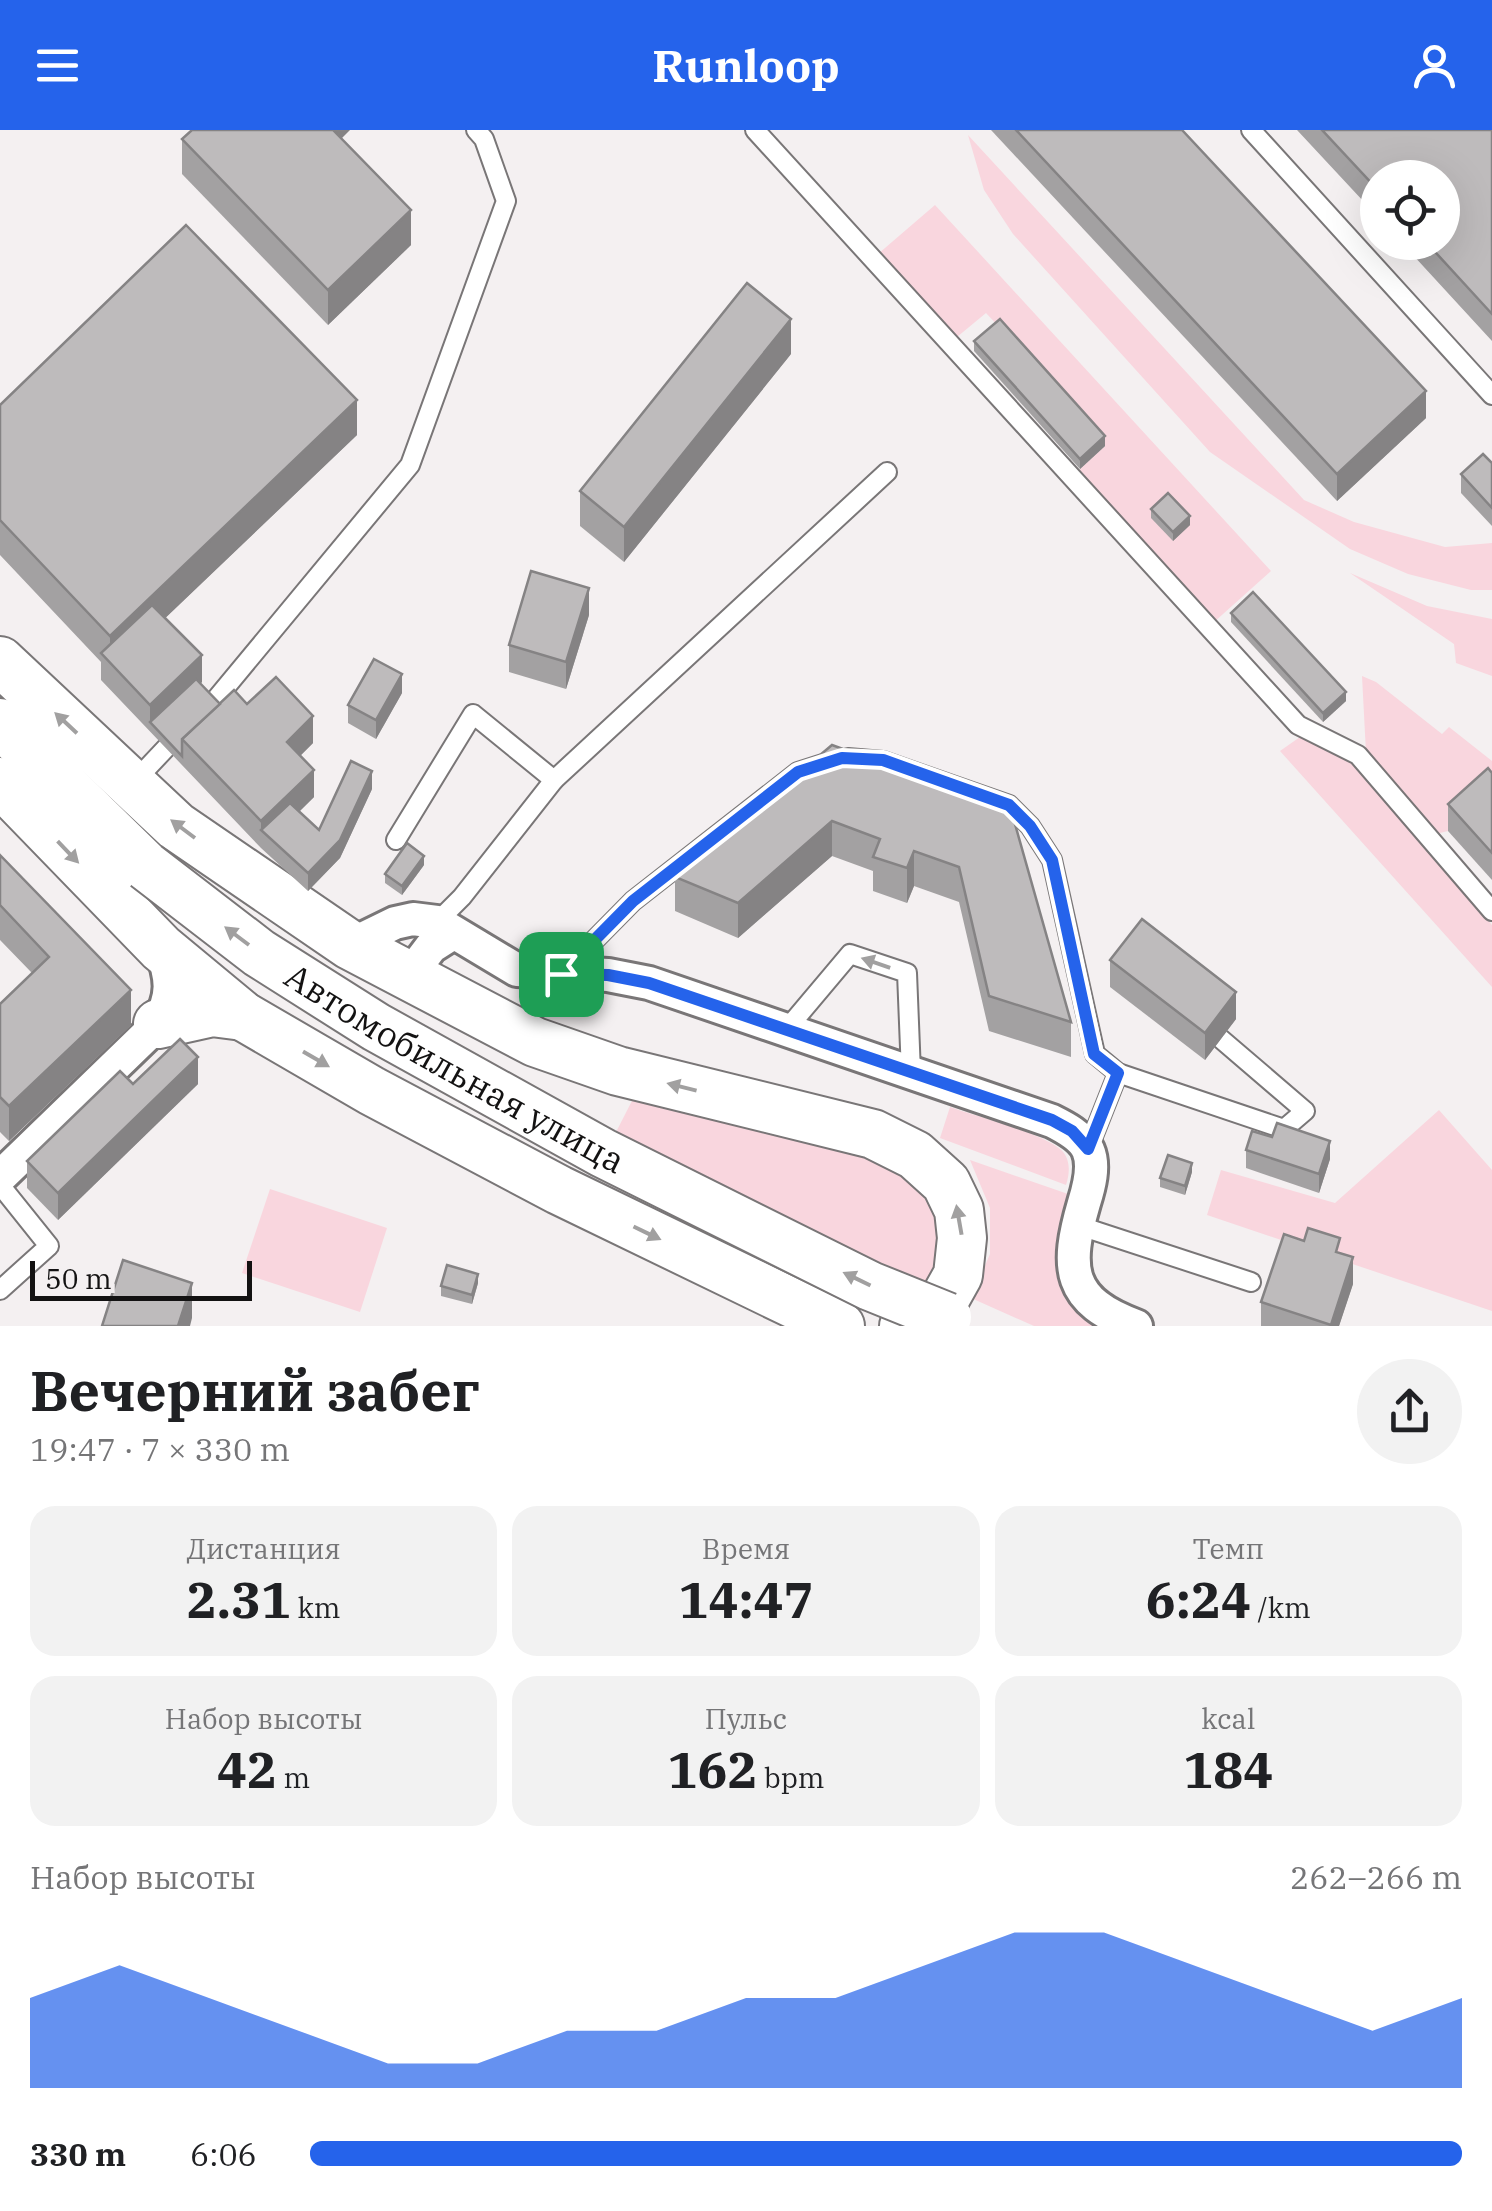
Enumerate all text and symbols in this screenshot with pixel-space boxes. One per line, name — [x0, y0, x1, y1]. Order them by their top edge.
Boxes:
text: Runloop — [652, 36, 840, 94]
icon: menu — [30, 38, 85, 93]
icon: person — [1407, 38, 1462, 93]
map controls — [1360, 160, 1460, 260]
button: locate — [1360, 160, 1460, 260]
one-way arrow — [54, 712, 78, 735]
one-way arrow — [170, 820, 196, 840]
one-way arrow — [56, 840, 79, 864]
one-way arrow — [224, 926, 250, 946]
pin — [519, 932, 604, 1017]
icon: arrive — [534, 947, 589, 1002]
street label: Автомобильная улица — [276, 952, 633, 1183]
one-way arrow — [861, 954, 891, 969]
one-way arrow — [302, 1050, 331, 1067]
one-way arrow — [666, 1079, 697, 1094]
one-way arrow — [951, 1204, 966, 1235]
one-way arrow — [632, 1224, 661, 1241]
scale bar — [30, 1256, 252, 1300]
text: 50 m — [45, 1260, 112, 1297]
one-way arrow — [843, 1271, 872, 1288]
text: Вечерний забег — [30, 1355, 480, 1426]
button: share — [1357, 1359, 1462, 1464]
text: 19:47 · 7 × 330 m — [30, 1428, 290, 1470]
text: Дистанция — [187, 1530, 341, 1567]
text: Время — [702, 1530, 790, 1567]
text: Темп — [1193, 1530, 1264, 1567]
text: 2.31 — [187, 1567, 291, 1632]
text: 14:47 — [678, 1567, 814, 1632]
text: 6:24 — [1146, 1567, 1251, 1632]
text: km — [291, 1589, 340, 1626]
text: /km — [1251, 1589, 1311, 1626]
text: Набор высоты — [165, 1700, 362, 1737]
text: Пульс — [705, 1700, 787, 1737]
text: kcal — [1201, 1700, 1255, 1737]
text: 42 — [217, 1737, 277, 1802]
text: 162 — [667, 1737, 757, 1802]
text: 184 — [1183, 1737, 1273, 1802]
text: m — [277, 1759, 310, 1796]
text: bpm — [757, 1759, 825, 1796]
text: Набор высоты — [30, 1856, 256, 1898]
text: 262–266 m — [1290, 1856, 1462, 1898]
text: 330 m — [30, 2133, 126, 2175]
text: 6:06 — [190, 2133, 257, 2175]

